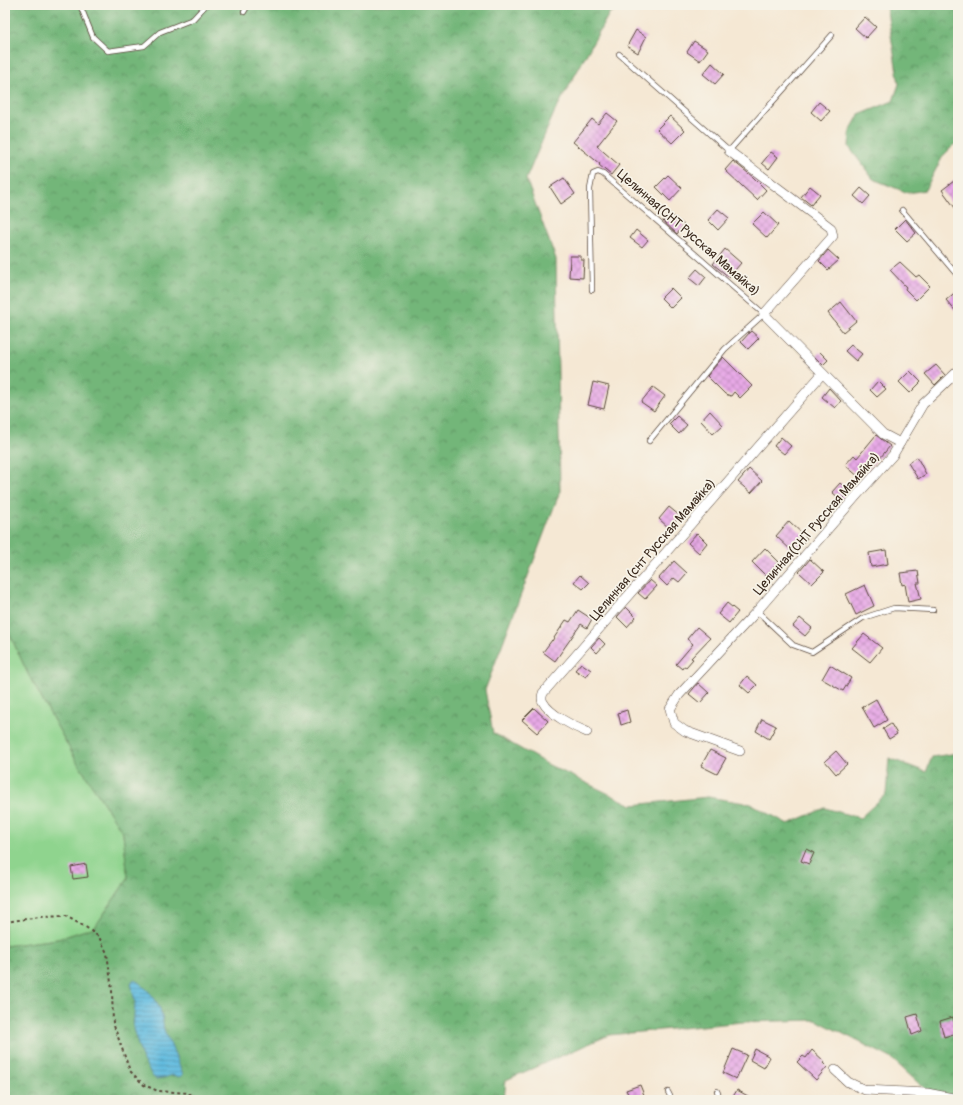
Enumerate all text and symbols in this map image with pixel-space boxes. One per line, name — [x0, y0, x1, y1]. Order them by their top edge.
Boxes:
street label: Целинная(СНТ Русская Мамайка) — [614, 166, 763, 299]
street label: Целинная(СНТ Русская Мамайка) — [750, 449, 883, 598]
street label: Целинная (снт Русская Мамайка) — [587, 475, 719, 624]

